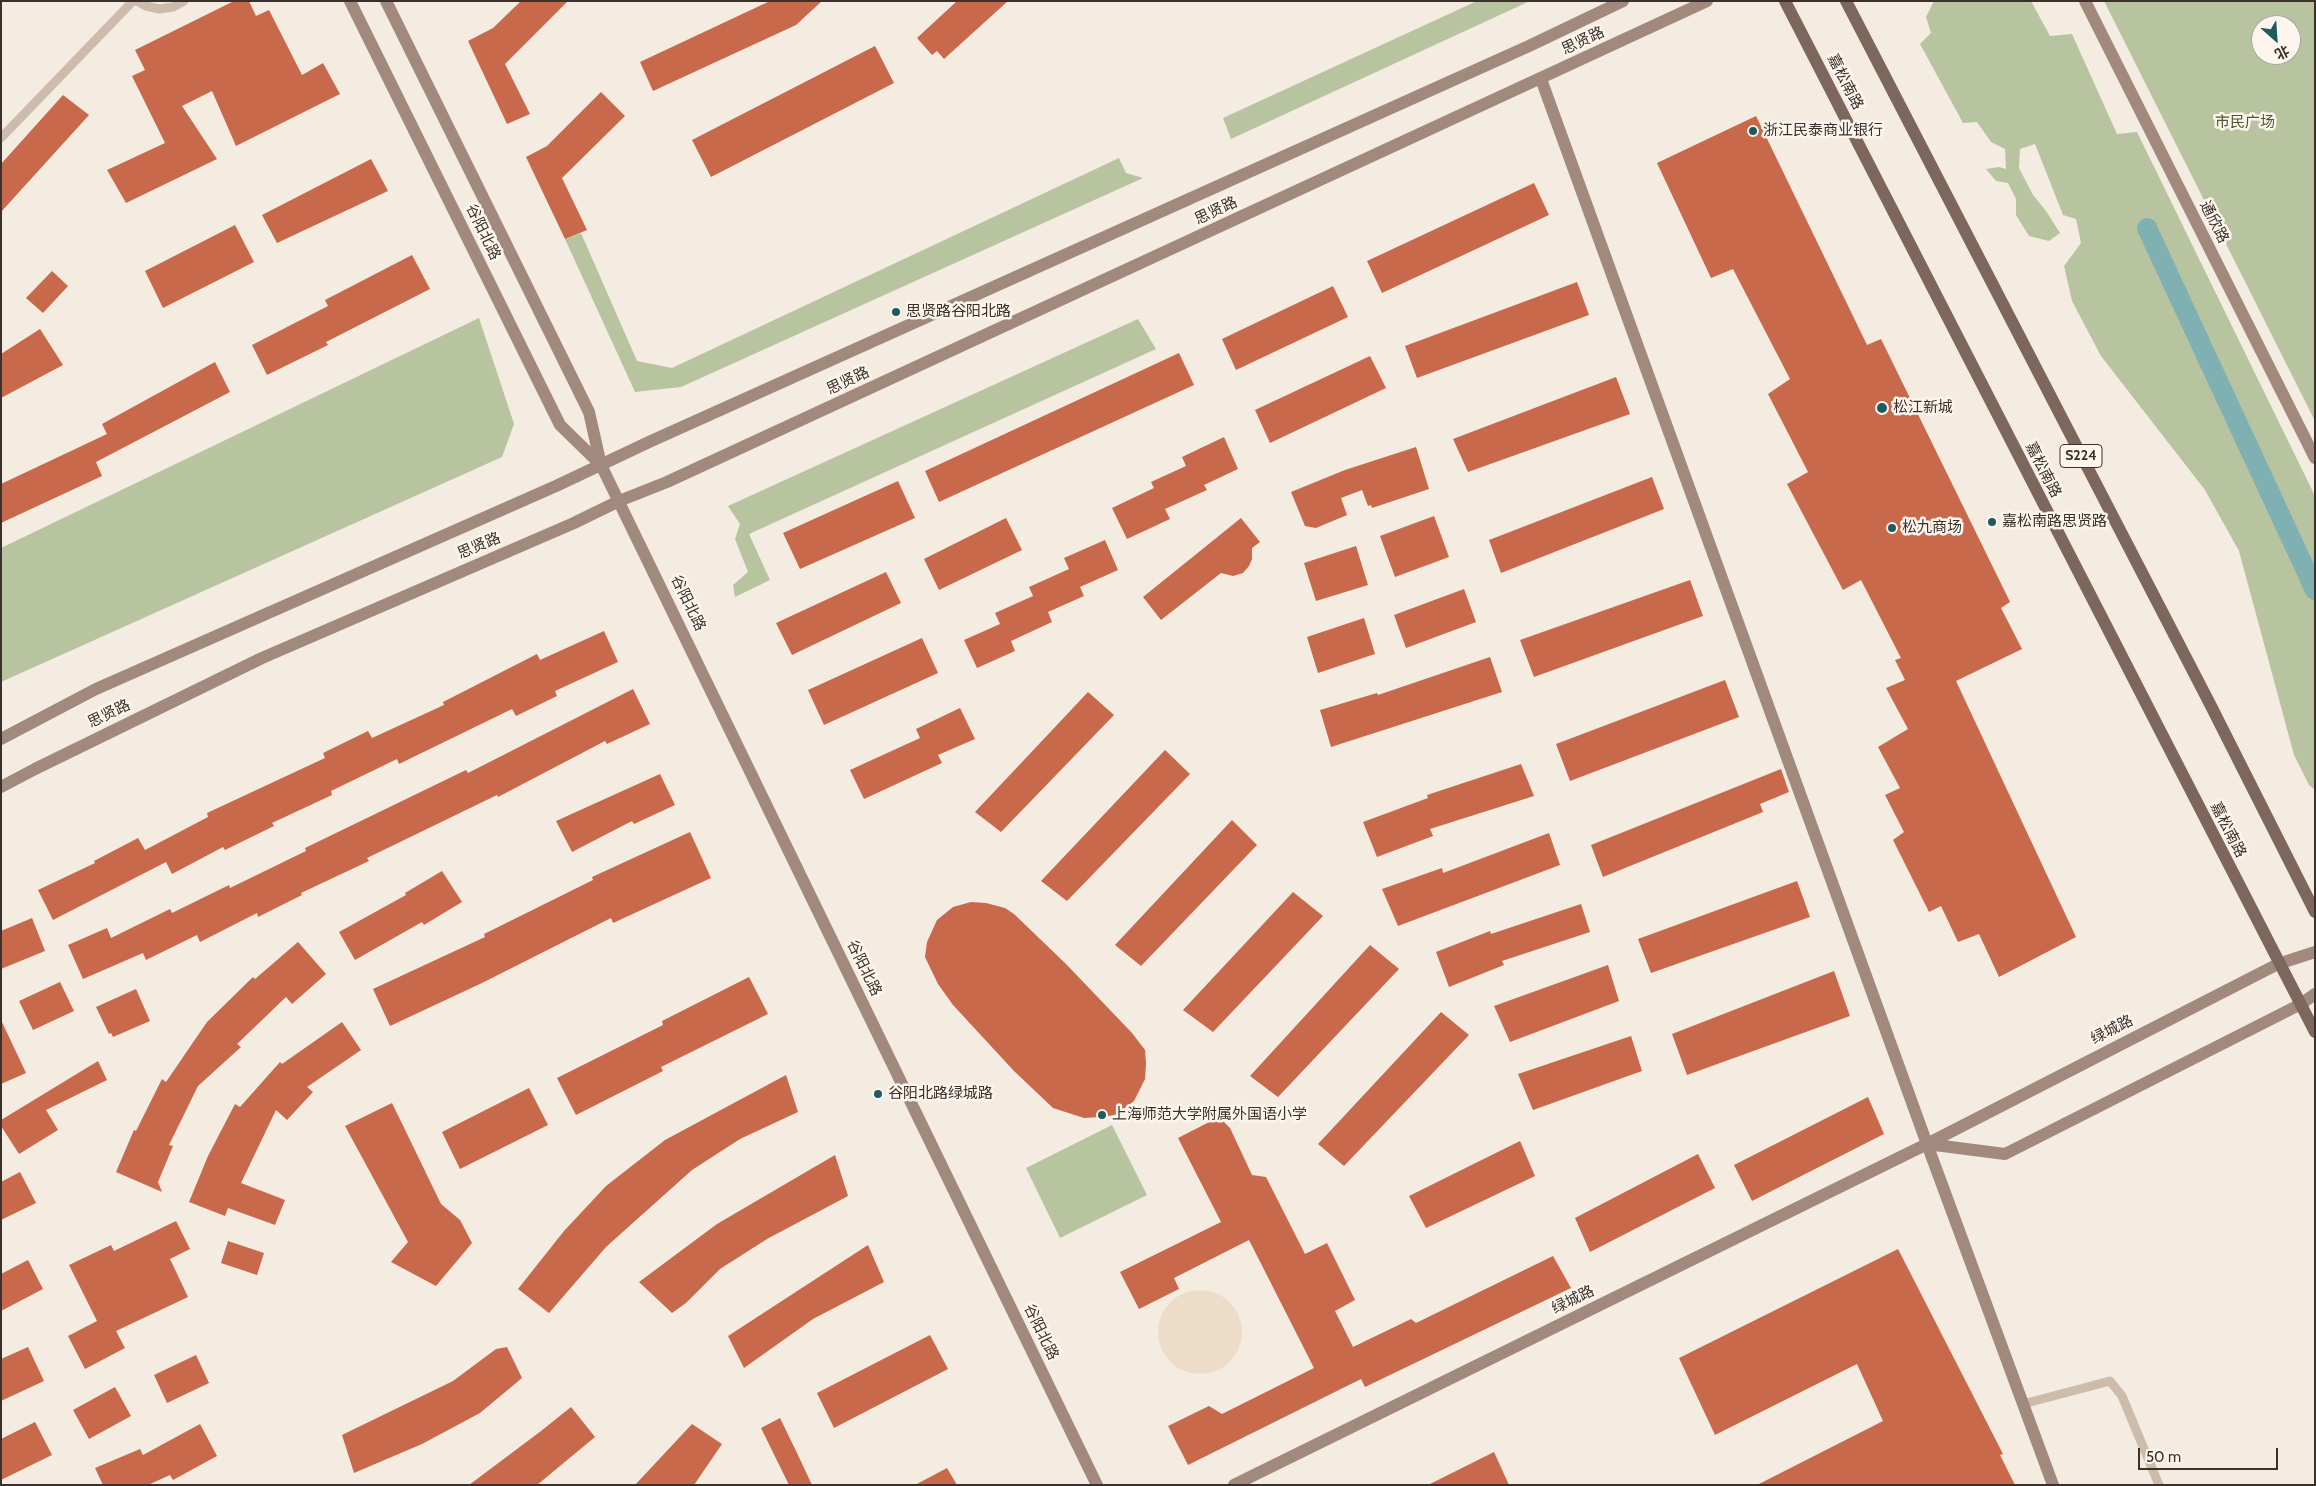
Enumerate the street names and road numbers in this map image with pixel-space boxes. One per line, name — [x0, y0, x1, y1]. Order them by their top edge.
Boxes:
street label: 思贤路 — [1559, 23, 1607, 59]
street label: 嘉松南路 — [1823, 51, 1867, 113]
street label: 思贤路 — [1192, 193, 1240, 229]
street label: 通欣路 — [2196, 198, 2232, 246]
street label: 谷阳北路 — [462, 201, 504, 263]
street label: 思贤路 — [824, 363, 872, 399]
street label: 嘉松南路 — [2021, 439, 2065, 501]
road number: S224 — [2060, 444, 2102, 468]
street label: 思贤路 — [455, 529, 503, 563]
street label: 谷阳北路 — [667, 572, 709, 634]
street label: 思贤路 — [85, 696, 133, 732]
street label: 嘉松南路 — [2206, 799, 2250, 861]
street label: 谷阳北路 — [843, 937, 885, 999]
street label: 绿城路 — [2088, 1012, 2136, 1048]
street label: 绿城路 — [1549, 1282, 1597, 1318]
street label: 谷阳北路 — [1020, 1301, 1062, 1363]

